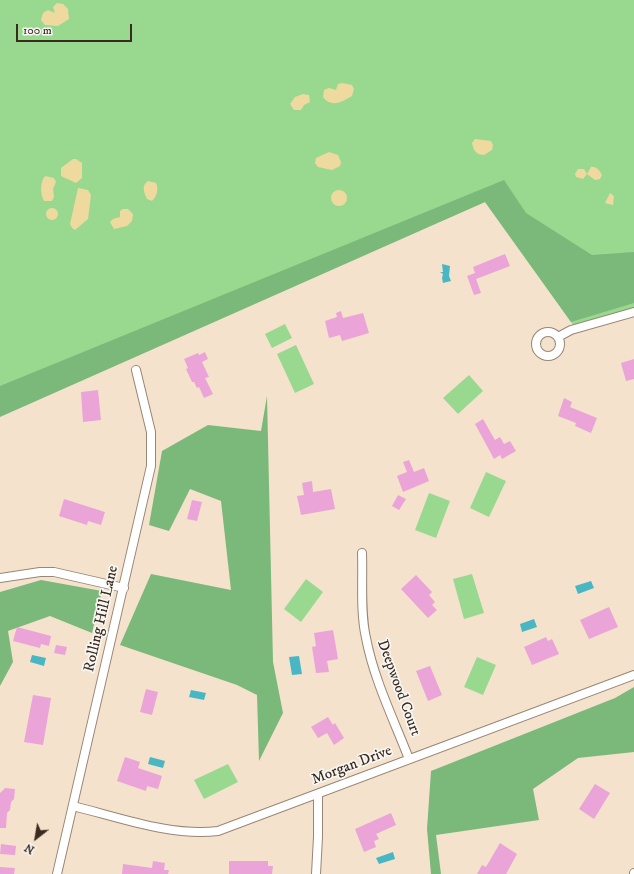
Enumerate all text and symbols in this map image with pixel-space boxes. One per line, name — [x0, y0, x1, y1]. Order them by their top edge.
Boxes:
scale bar — [18, 16, 134, 42]
text: 100 m — [23, 23, 52, 38]
street label: Rolling Hill Lane — [81, 564, 123, 674]
street label: Deepwood Court — [372, 638, 424, 738]
street label: Morgan Drive — [309, 742, 395, 790]
north arrow — [16, 818, 56, 858]
text: N — [22, 840, 37, 857]

